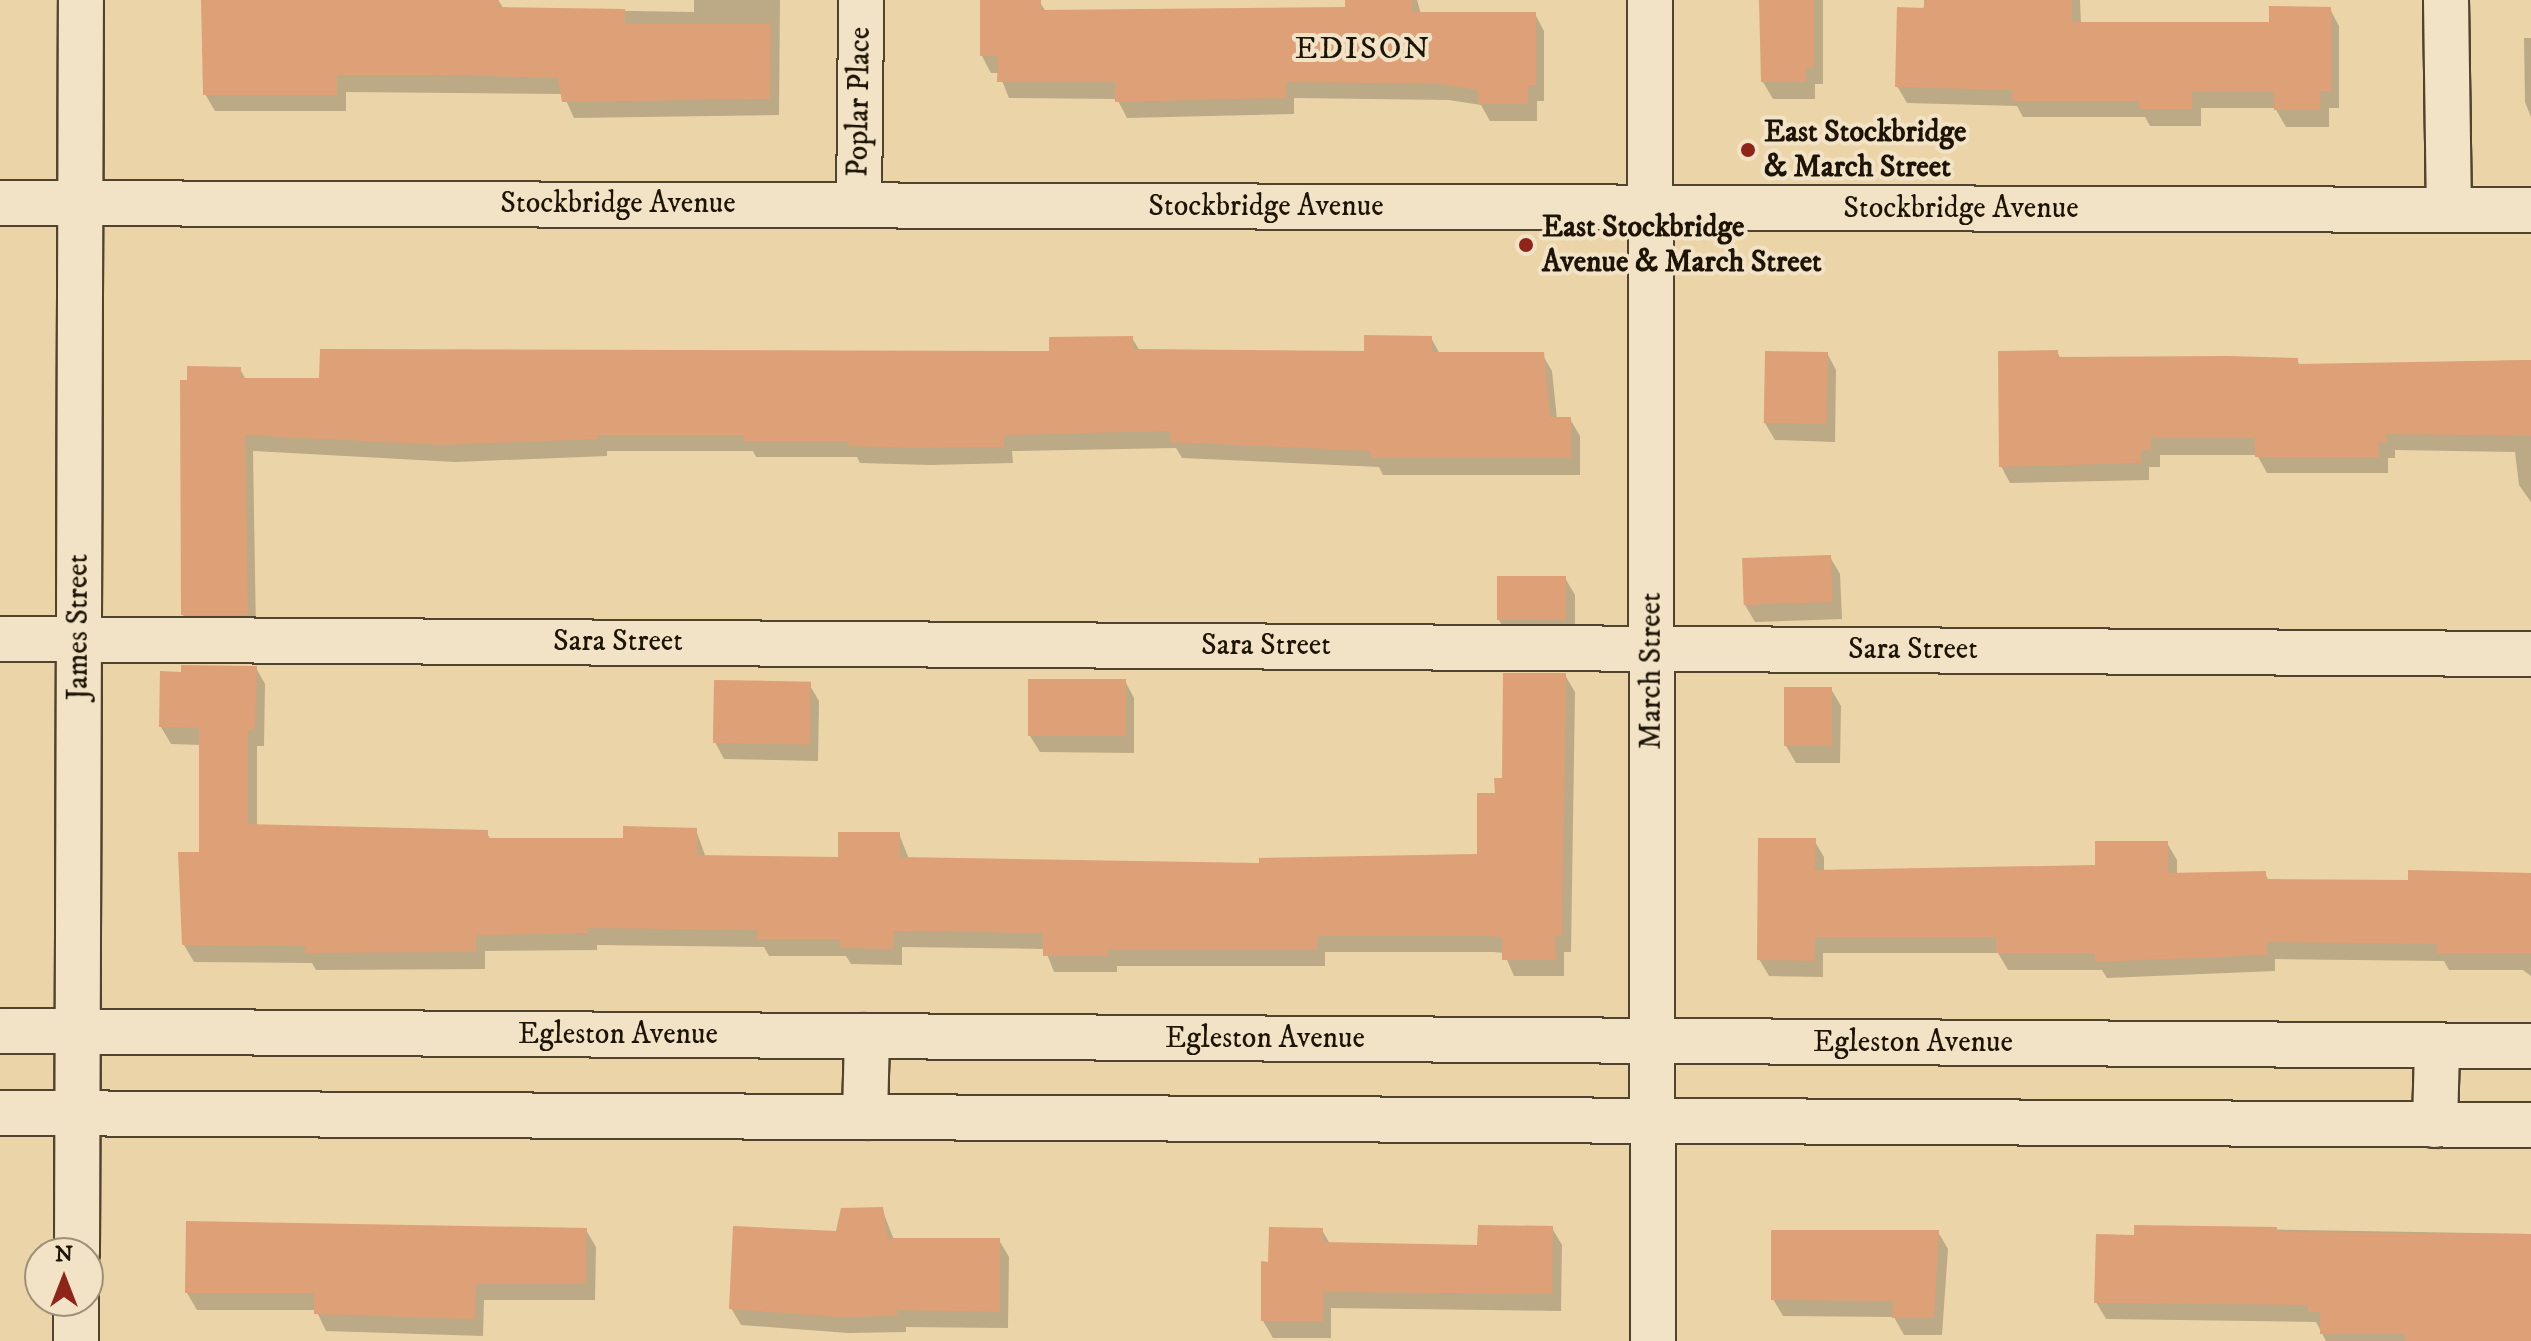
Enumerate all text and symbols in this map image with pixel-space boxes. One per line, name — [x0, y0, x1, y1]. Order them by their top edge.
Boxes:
street label: Poplar Place — [841, 27, 879, 177]
district label: EDISON — [1295, 30, 1431, 68]
place label: East Stockbridge & March Street — [1764, 115, 1966, 186]
marker: East Stockbridge & March Street — [1739, 141, 1757, 159]
street label: Stockbridge Avenue — [500, 186, 736, 222]
street label: Stockbridge Avenue — [1148, 189, 1384, 225]
street label: Stockbridge Avenue — [1843, 191, 2079, 227]
place label: East Stockbridge Avenue & March Street — [1542, 210, 1822, 280]
marker: East Stockbridge Avenue & March Street — [1517, 236, 1535, 254]
street label: James Street — [61, 554, 97, 700]
street label: March Street — [1634, 592, 1670, 750]
street label: Sara Street — [553, 624, 683, 660]
street label: Sara Street — [1201, 628, 1331, 664]
street label: Sara Street — [1848, 632, 1978, 668]
street label: Egleston Avenue — [518, 1017, 718, 1053]
street label: Egleston Avenue — [1165, 1021, 1365, 1057]
street label: Egleston Avenue — [1813, 1025, 2013, 1061]
north arrow — [24, 1237, 104, 1317]
text: N — [55, 1241, 73, 1268]

